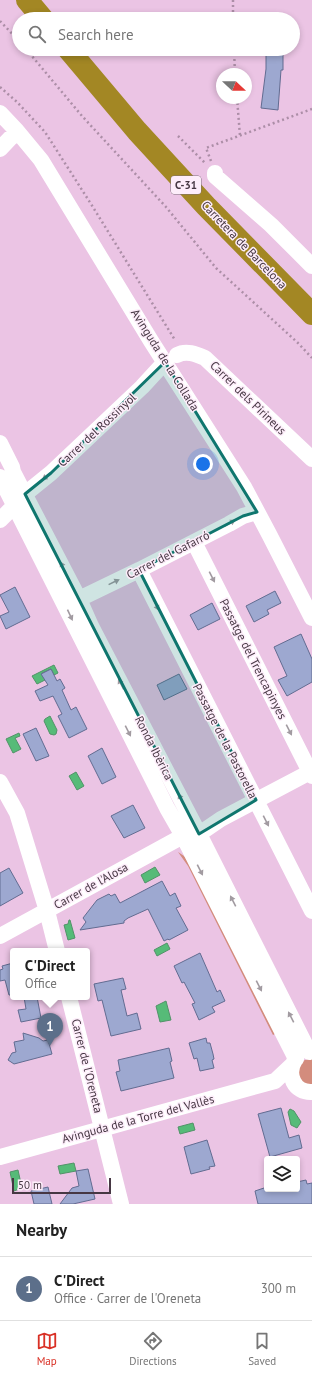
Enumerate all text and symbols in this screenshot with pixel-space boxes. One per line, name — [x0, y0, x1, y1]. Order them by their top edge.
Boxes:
search box — [12, 12, 300, 56]
icon: search — [26, 23, 48, 45]
text: Search here — [58, 25, 134, 44]
north arrow — [216, 68, 252, 104]
road number: C-31 — [171, 176, 201, 194]
street label: Carretera de Barcelona — [198, 198, 290, 292]
street label: Avinguda de la Collada — [128, 306, 203, 414]
street label: Carrer dels Pirineus — [207, 358, 289, 438]
street label: Carrer del Rossinyol — [54, 389, 139, 470]
your location — [193, 454, 213, 474]
one-way arrow — [42, 472, 53, 481]
one-way arrow — [224, 520, 236, 527]
street label: Carrer del Gafarró — [124, 527, 212, 582]
one-way arrow — [60, 562, 66, 573]
one-way arrow — [209, 571, 215, 582]
one-way arrow — [109, 579, 120, 585]
street label: Passatge del Trencapinyes — [217, 596, 290, 722]
one-way arrow — [153, 599, 160, 611]
one-way arrow — [67, 610, 73, 621]
one-way arrow — [118, 678, 124, 689]
street label: Passatge de la Pastorella — [190, 681, 261, 801]
street label: Ronda Ibèrica — [132, 713, 177, 782]
one-way arrow — [286, 724, 293, 736]
one-way arrow — [125, 726, 131, 737]
one-way arrow — [178, 793, 184, 805]
one-way arrow — [263, 815, 269, 827]
street label: Carrer de l'Alosa — [51, 859, 131, 912]
one-way arrow — [197, 865, 203, 876]
one-way arrow — [230, 896, 236, 907]
popup — [10, 948, 90, 1000]
text: C'Direct — [25, 956, 75, 975]
text: Office — [25, 975, 57, 992]
one-way arrow — [256, 981, 262, 992]
one-way arrow — [288, 1012, 294, 1023]
pin: 1 — [37, 1013, 63, 1046]
street label: Carrer de l'Oreneta — [69, 1017, 106, 1115]
street label: Avinguda de la Torre del Vallès — [60, 1091, 216, 1146]
map controls — [264, 1156, 300, 1192]
button: layers — [264, 1156, 300, 1192]
scale bar — [12, 1176, 111, 1195]
text: 50 m — [18, 1178, 42, 1192]
text: Nearby — [16, 1219, 67, 1241]
text: C'Direct — [54, 1271, 104, 1290]
text: 1 — [25, 1280, 33, 1297]
text: 300 m — [261, 1280, 296, 1297]
text: Office · Carrer de l'Oreneta — [54, 1290, 201, 1307]
tab: Map — [36, 1330, 58, 1368]
tab: Directions — [129, 1330, 177, 1368]
tab: Saved — [248, 1330, 276, 1368]

